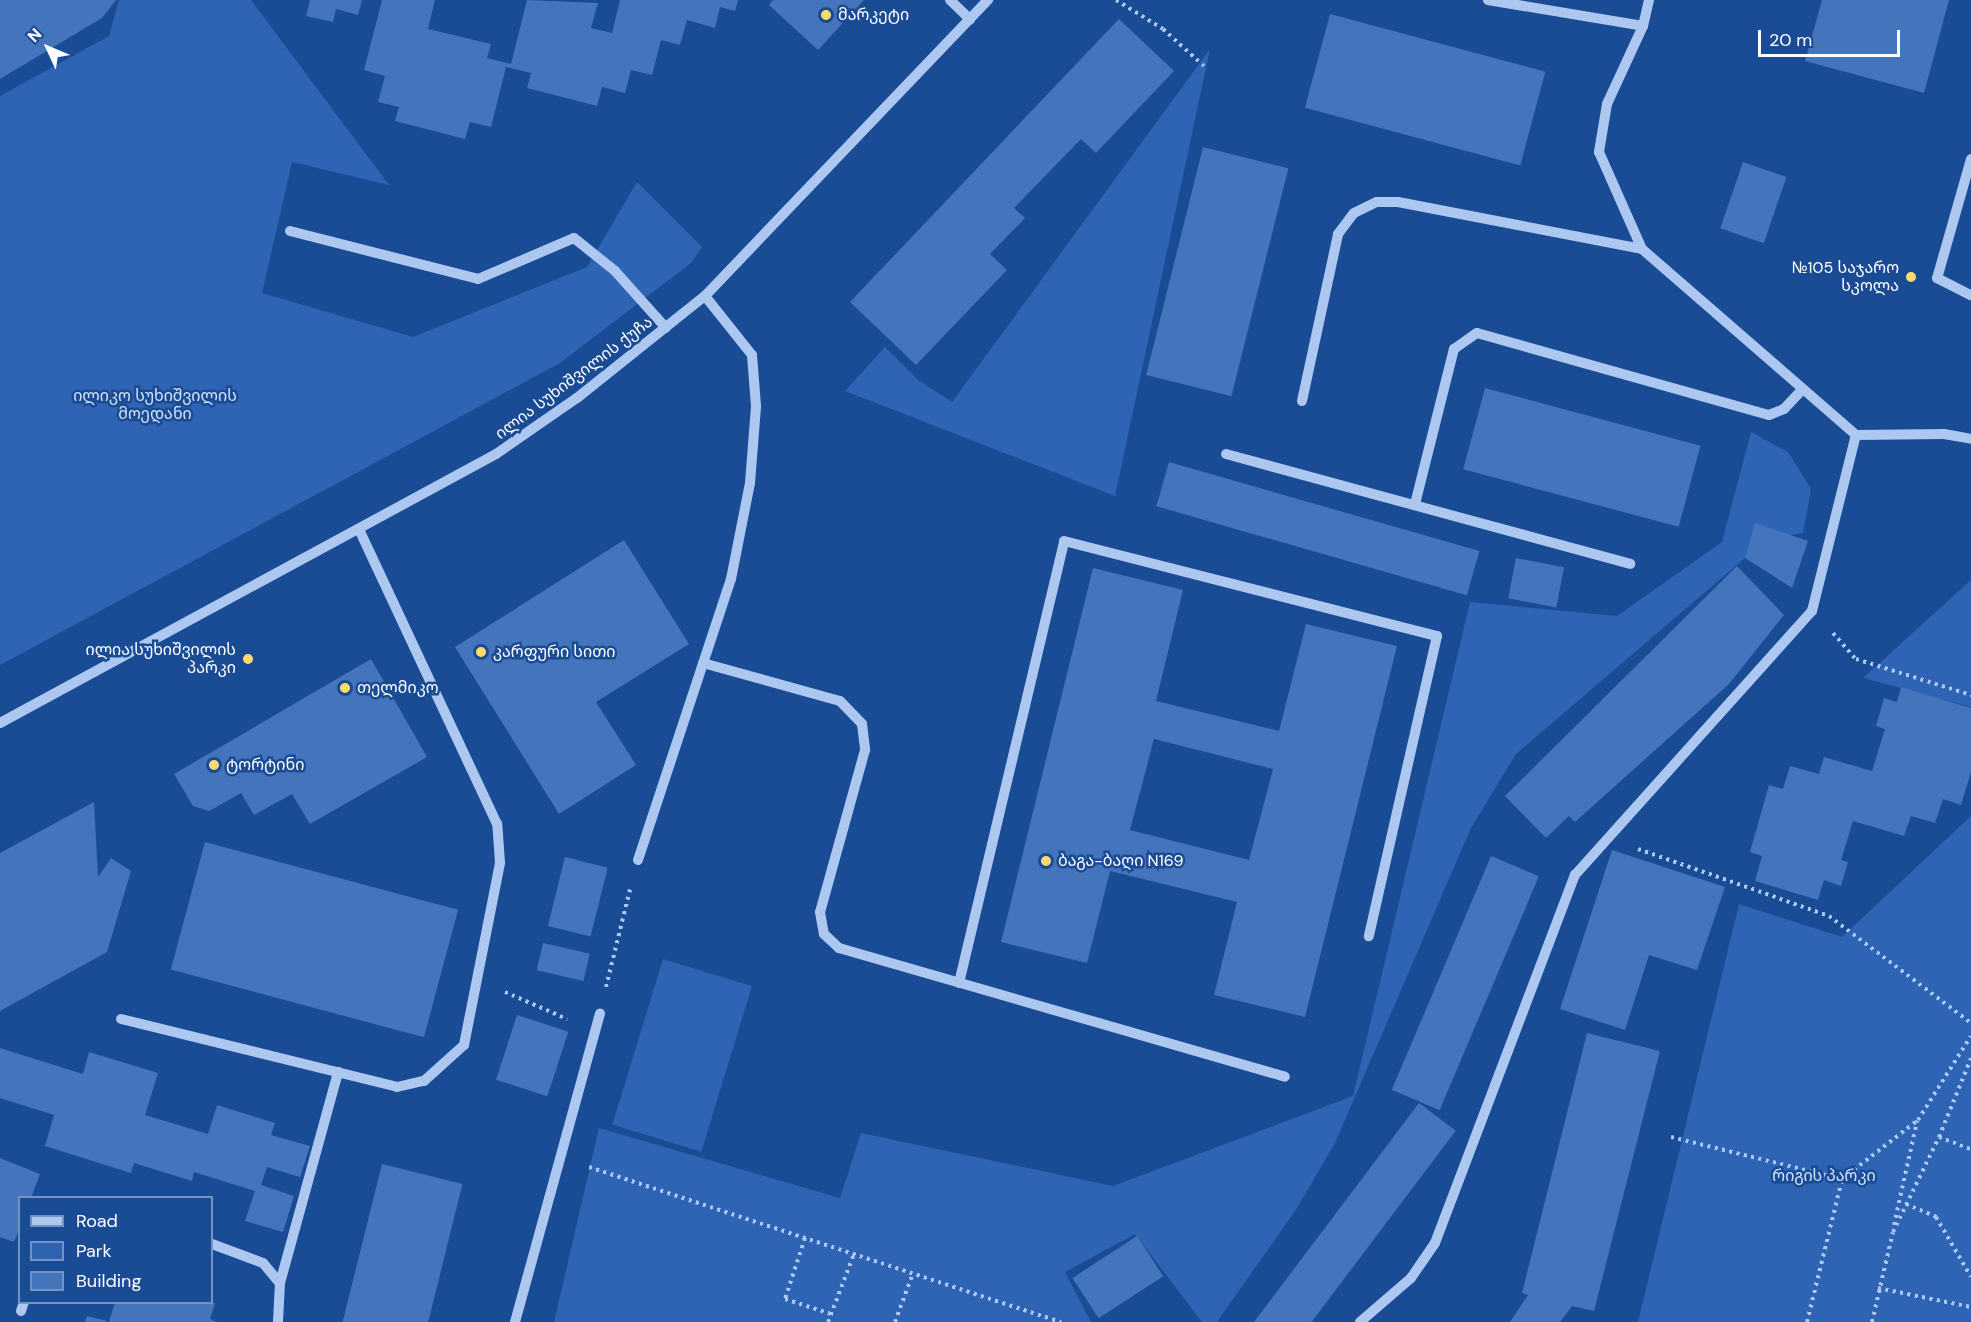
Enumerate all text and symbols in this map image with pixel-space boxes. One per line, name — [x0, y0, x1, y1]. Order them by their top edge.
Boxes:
place label: მარკეტი — [838, 5, 909, 25]
marker: მარკეტი — [819, 8, 833, 22]
north arrow — [18, 18, 78, 78]
scale bar — [1761, 18, 1904, 56]
text: N — [23, 24, 46, 47]
text: 20 m — [1769, 28, 1812, 52]
place label: №105 საჯარო სკოლა — [1791, 258, 1899, 296]
marker: №105 საჯარო სკოლა — [1904, 270, 1918, 284]
street label: ილია სუხიშვილის ქუჩა — [491, 313, 657, 443]
park label: ილიკო სუხიშვილის მოედანი — [73, 386, 237, 424]
place label: ილია სუხიშვილის პარკი — [85, 640, 236, 678]
place label: კარფური სითი — [493, 642, 615, 662]
marker: კარფური სითი — [474, 645, 488, 659]
marker: ილია სუხიშვილის პარკი — [241, 652, 255, 666]
place label: თელმიკო — [357, 678, 439, 698]
marker: თელმიკო — [338, 681, 352, 695]
place label: ტორტინი — [226, 755, 304, 775]
marker: ტორტინი — [207, 758, 221, 772]
place label: ბაგა-ბაღი N169 — [1058, 851, 1183, 871]
marker: ბაგა-ბაღი N169 — [1039, 854, 1053, 868]
park label: რიგის პარკი — [1772, 1166, 1876, 1186]
legend — [18, 1196, 213, 1304]
text: Road — [76, 1209, 118, 1233]
text: Park — [76, 1239, 112, 1263]
text: Building — [76, 1269, 141, 1293]

